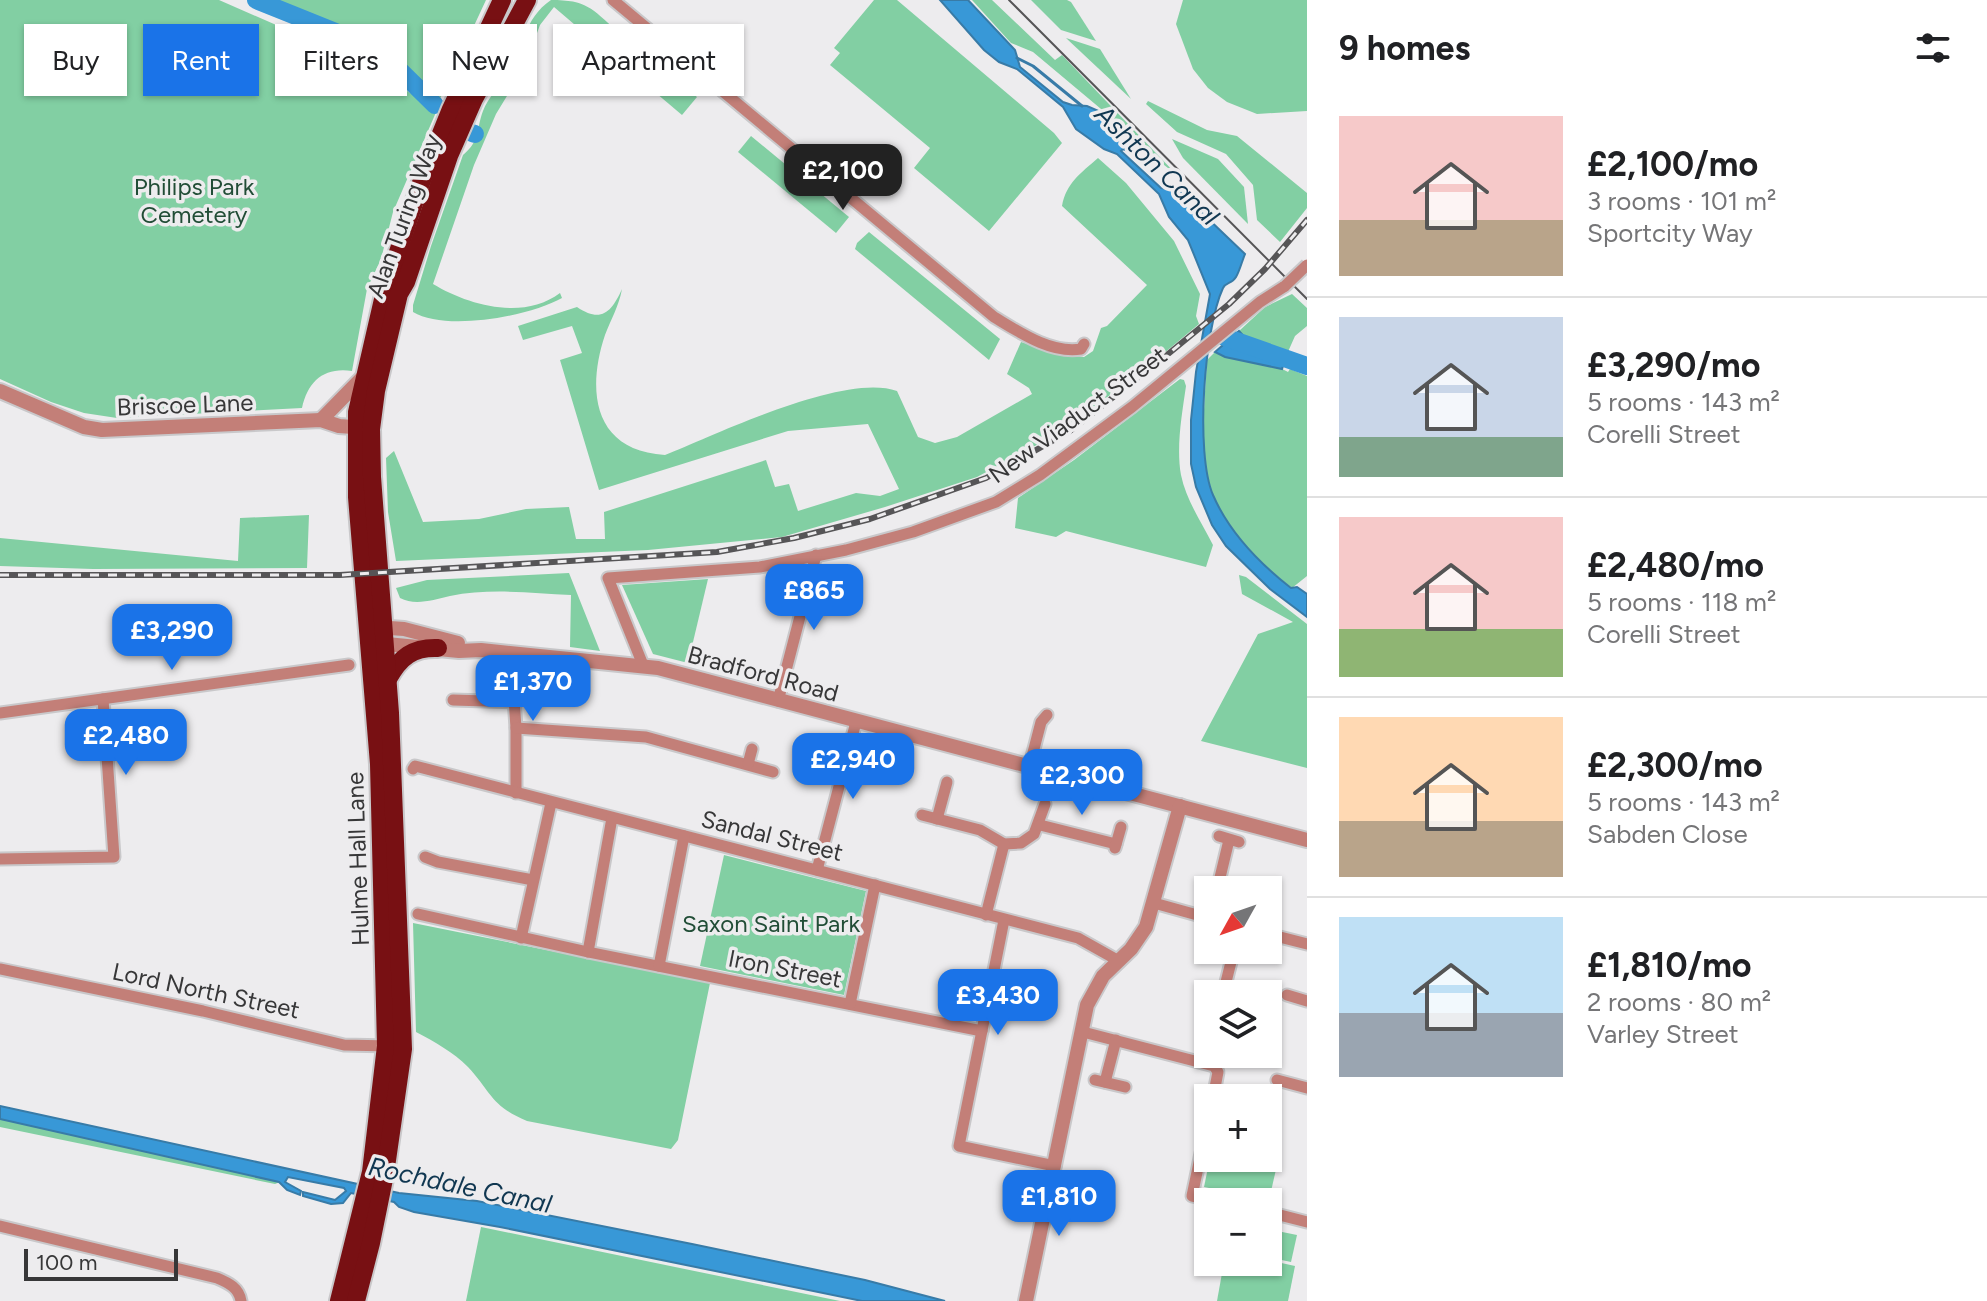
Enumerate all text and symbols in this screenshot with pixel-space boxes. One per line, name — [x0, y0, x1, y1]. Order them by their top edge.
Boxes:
chip: Buy — [24, 24, 127, 96]
chip: Rent — [143, 24, 259, 96]
chip: Filters — [275, 24, 407, 96]
chip: New — [423, 24, 537, 96]
chip: Apartment — [553, 24, 744, 96]
icon: filters — [1911, 26, 1955, 70]
text: 9 homes — [1339, 28, 1470, 69]
water label: Ashton Canal — [1088, 97, 1226, 232]
street label: Alan Turing Way — [360, 129, 447, 302]
pin: £2,100 — [778, 144, 908, 212]
text: £2,100/mo — [1587, 144, 1758, 185]
icon: home — [1403, 148, 1499, 244]
text: £2,100 — [802, 154, 884, 186]
park label: Philips Park Cemetery — [134, 172, 255, 229]
text: 3 rooms · 101 m² — [1587, 185, 1776, 217]
text: Sportcity Way — [1587, 217, 1753, 249]
street label: New Viaduct Street — [983, 340, 1172, 489]
text: £3,290/mo — [1587, 345, 1760, 386]
icon: home — [1403, 349, 1499, 445]
text: 5 rooms · 143 m² — [1587, 386, 1780, 418]
street label: Briscoe Lane — [116, 388, 254, 421]
text: Corelli Street — [1587, 418, 1741, 450]
text: £2,480/mo — [1587, 545, 1764, 586]
icon: home — [1403, 549, 1499, 645]
pin: £865 — [767, 564, 861, 632]
text: £865 — [783, 574, 845, 606]
text: 5 rooms · 118 m² — [1587, 586, 1776, 618]
pin: £3,290 — [107, 604, 237, 672]
text: £3,290 — [130, 614, 214, 646]
text: Corelli Street — [1587, 618, 1741, 650]
street label: Bradford Road — [684, 639, 842, 708]
pin: £1,370 — [468, 655, 598, 723]
text: £1,370 — [494, 665, 572, 697]
pin: £2,480 — [61, 709, 191, 777]
text: £2,480 — [83, 719, 169, 751]
pin: £2,940 — [788, 733, 918, 801]
text: £2,940 — [810, 743, 896, 775]
text: £2,300/mo — [1587, 745, 1763, 786]
pin: £2,300 — [1017, 749, 1147, 817]
icon: home — [1403, 749, 1499, 845]
text: £2,300 — [1039, 759, 1125, 791]
street label: Hulme Hall Lane — [340, 772, 375, 947]
text: 5 rooms · 143 m² — [1587, 786, 1780, 818]
street label: Sandal Street — [698, 804, 846, 867]
text: Sabden Close — [1587, 818, 1748, 850]
north arrow — [1194, 876, 1282, 964]
map controls — [1194, 876, 1282, 1276]
park label: Saxon Saint Park — [682, 909, 860, 938]
street label: Iron Street — [726, 943, 844, 994]
text: £1,810/mo — [1587, 945, 1752, 986]
icon: home — [1403, 949, 1499, 1045]
street label: Lord North Street — [110, 957, 302, 1025]
pin: £3,430 — [933, 969, 1063, 1037]
text: £3,430 — [956, 979, 1040, 1011]
button: layers — [1194, 980, 1282, 1068]
text: 2 rooms · 80 m² — [1587, 986, 1771, 1018]
text: Varley Street — [1587, 1018, 1739, 1050]
button: + — [1194, 1084, 1282, 1172]
water label: Rochdale Canal — [365, 1150, 555, 1220]
pin: £1,810 — [994, 1170, 1124, 1238]
text: £1,810 — [1021, 1180, 1097, 1212]
button: − — [1194, 1188, 1282, 1276]
scale bar — [24, 1245, 178, 1281]
text: 100 m — [36, 1249, 97, 1276]

